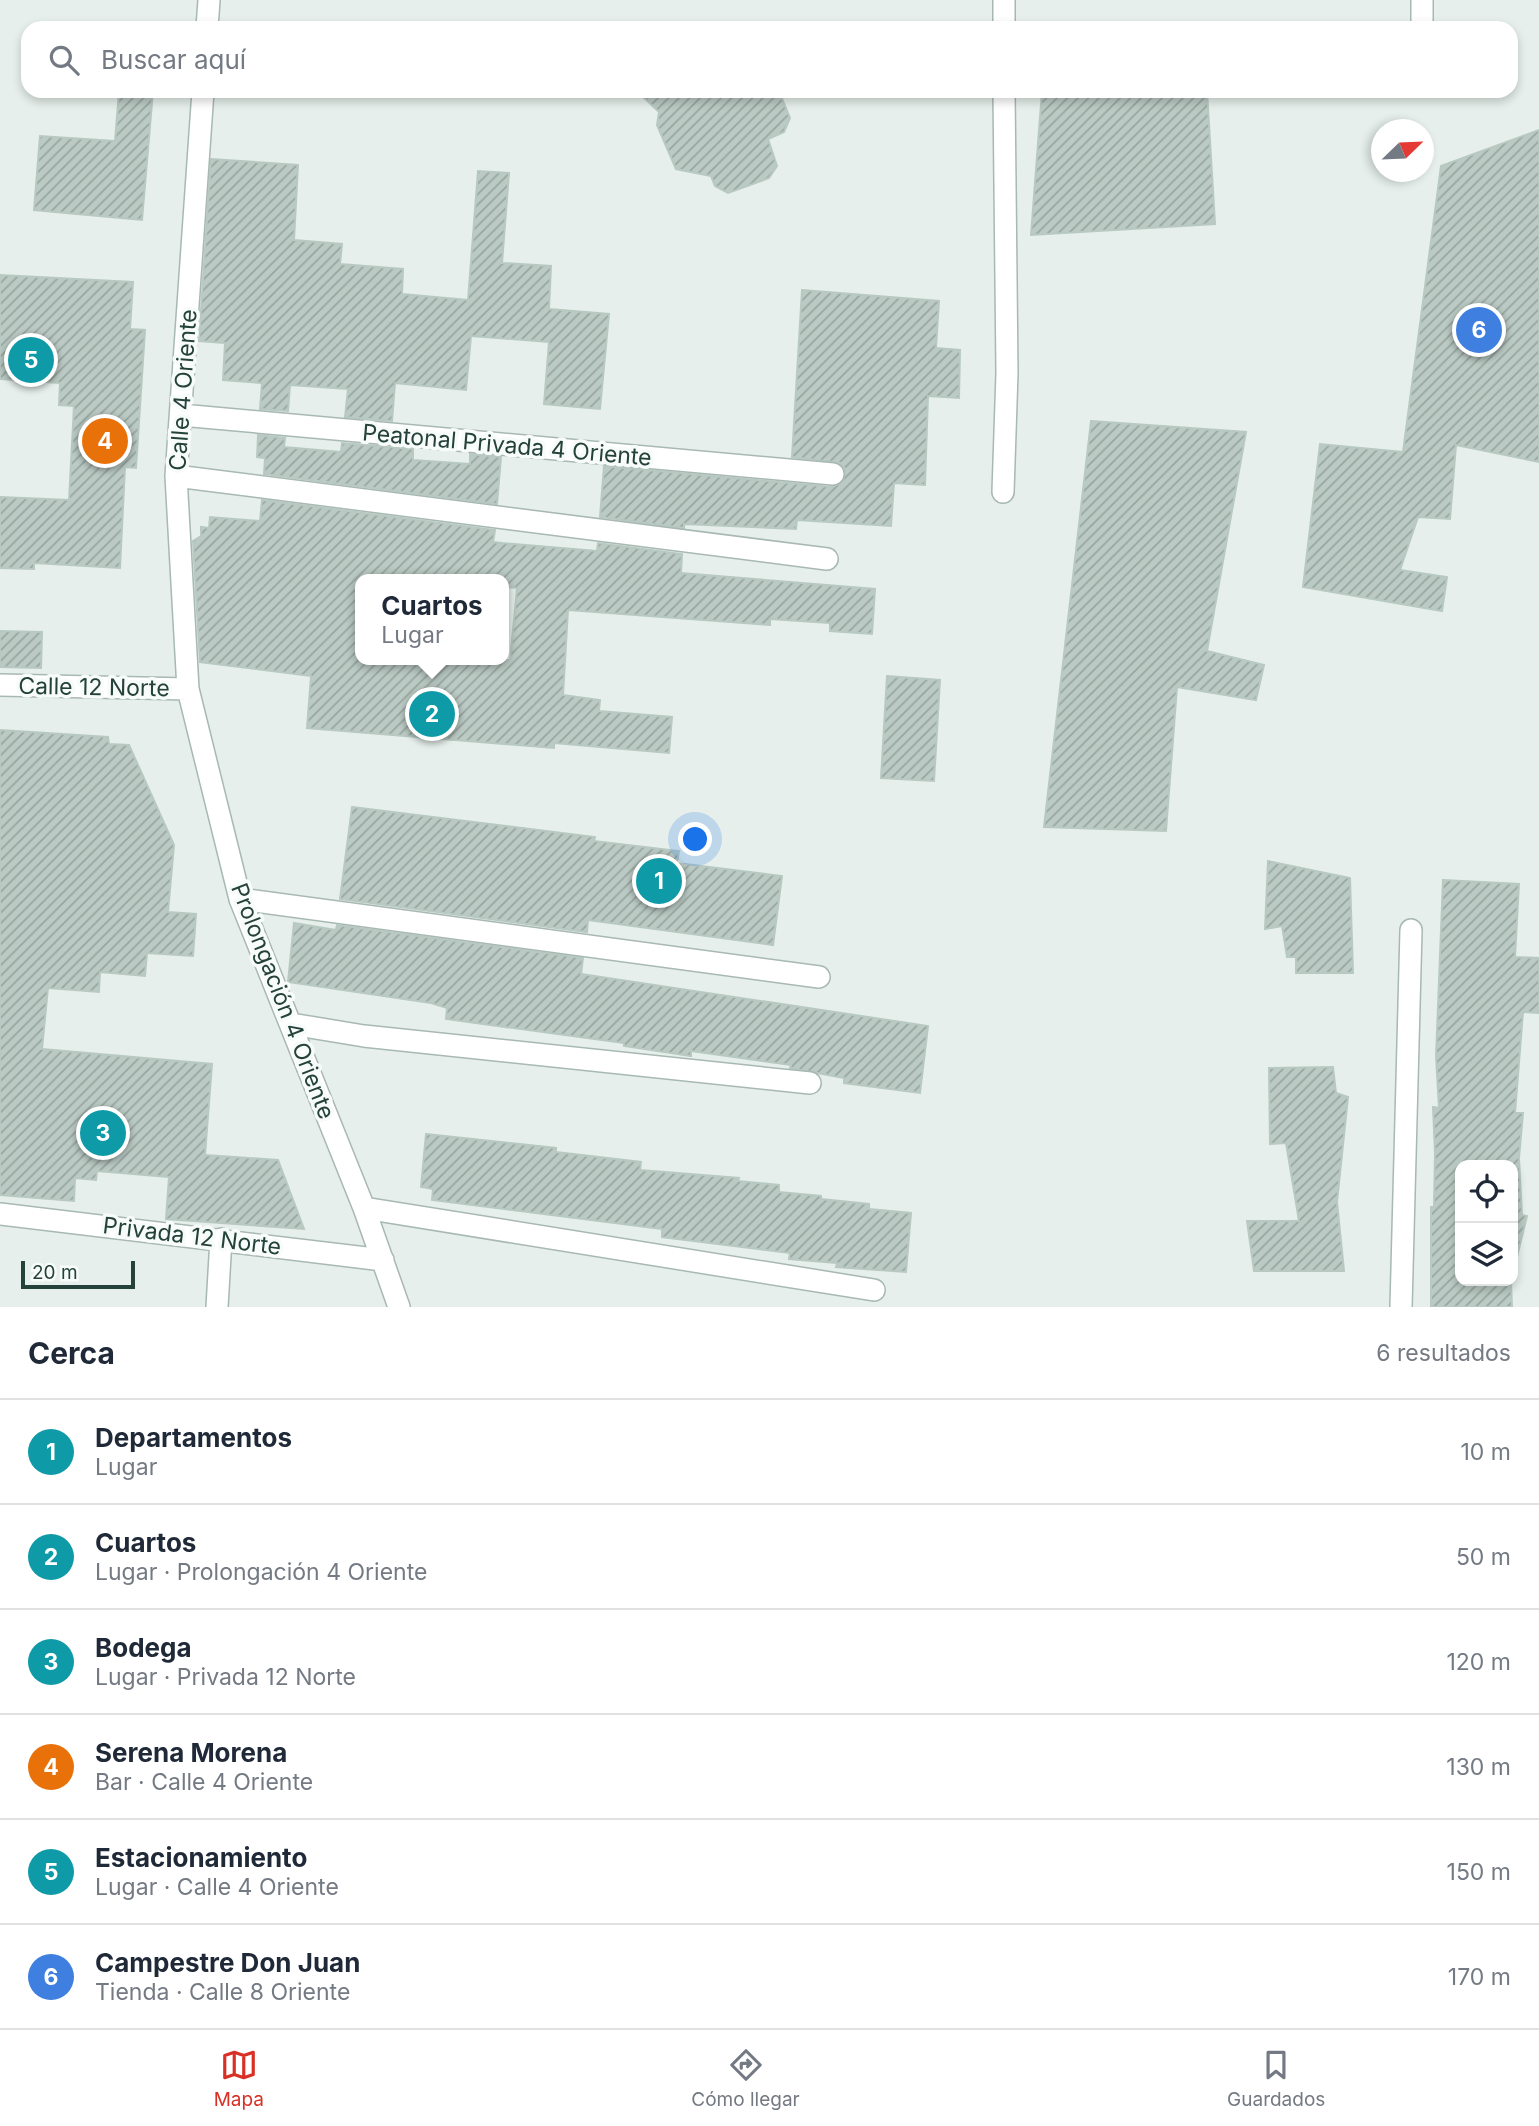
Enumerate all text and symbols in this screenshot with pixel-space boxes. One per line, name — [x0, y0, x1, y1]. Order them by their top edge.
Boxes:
search box — [21, 21, 1518, 98]
icon: search — [45, 41, 83, 79]
text: Buscar aquí — [101, 44, 246, 75]
north arrow — [1371, 119, 1434, 182]
pin: 6 — [1456, 304, 1502, 356]
street label: Calle 4 Oriente — [163, 308, 203, 472]
pin: 5 — [8, 334, 54, 386]
pin: 4 — [82, 415, 128, 467]
street label: Peatonal Privada 4 Oriente — [361, 418, 653, 472]
popup — [355, 574, 509, 665]
text: Cuartos — [381, 590, 483, 621]
text: Lugar — [381, 621, 444, 649]
street label: Calle 12 Norte — [18, 672, 170, 702]
pin: 2 — [409, 688, 455, 740]
your location — [678, 822, 712, 856]
pin: 1 — [636, 855, 682, 907]
street label: Prolongación 4 Oriente — [225, 879, 341, 1123]
pin: 3 — [80, 1107, 126, 1159]
map controls — [1455, 1160, 1518, 1286]
button: locate — [1455, 1160, 1518, 1223]
street label: Privada 12 Norte — [101, 1211, 283, 1261]
button: layers — [1455, 1223, 1518, 1286]
scale bar — [21, 1258, 135, 1290]
text: 20 m — [32, 1261, 78, 1284]
text: Cerca — [28, 1335, 115, 1371]
text: 6 resultados — [1376, 1339, 1511, 1367]
text: Departamentos — [95, 1422, 292, 1453]
text: 1 — [46, 1438, 56, 1466]
text: 10 m — [1461, 1438, 1511, 1466]
text: Lugar — [95, 1453, 157, 1481]
text: Cuartos — [95, 1527, 196, 1558]
text: 2 — [44, 1543, 58, 1571]
text: 50 m — [1456, 1543, 1511, 1571]
text: Lugar · Prolongación 4 Oriente — [95, 1558, 427, 1586]
text: Bodega — [95, 1632, 192, 1663]
text: 3 — [44, 1648, 58, 1676]
text: 120 m — [1446, 1648, 1511, 1676]
text: Lugar · Privada 12 Norte — [95, 1663, 356, 1691]
text: Serena Morena — [95, 1737, 287, 1768]
text: 4 — [43, 1753, 59, 1781]
text: 130 m — [1446, 1753, 1511, 1781]
text: Bar · Calle 4 Oriente — [95, 1768, 313, 1796]
text: Estacionamiento — [95, 1842, 307, 1873]
text: 5 — [44, 1858, 58, 1886]
text: 150 m — [1447, 1858, 1511, 1886]
text: Lugar · Calle 4 Oriente — [95, 1873, 339, 1901]
text: Campestre Don Juan — [95, 1947, 360, 1978]
text: 6 — [44, 1963, 58, 1991]
text: 170 m — [1448, 1963, 1511, 1991]
text: Tienda · Calle 8 Oriente — [95, 1978, 350, 2006]
tab: Mapa — [214, 2046, 264, 2111]
tab: Cómo llegar — [691, 2046, 800, 2111]
tab: Guardados — [1227, 2046, 1325, 2111]

